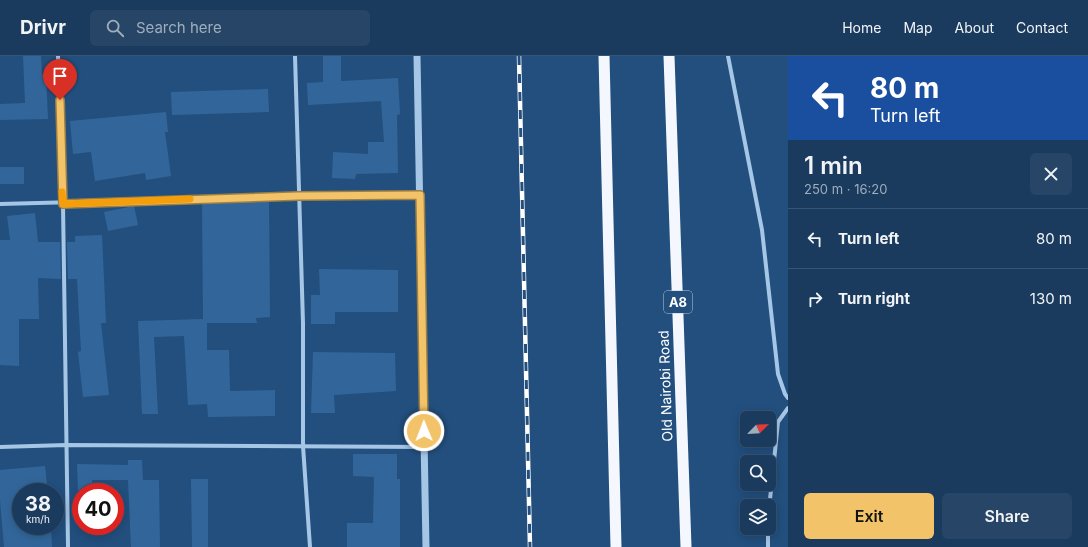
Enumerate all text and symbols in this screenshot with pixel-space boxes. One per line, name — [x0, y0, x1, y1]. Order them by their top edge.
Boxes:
search box — [90, 10, 370, 46]
text: Drivr — [20, 16, 66, 39]
icon: search — [104, 17, 126, 39]
text: Search here — [136, 18, 222, 37]
text: Home — [842, 19, 881, 36]
text: Map — [903, 19, 933, 36]
text: About — [955, 19, 994, 36]
text: Contact — [1016, 19, 1068, 36]
pin — [43, 59, 77, 100]
icon: arrive — [49, 65, 71, 87]
text: 80 m — [870, 71, 939, 105]
icon: left — [804, 72, 856, 124]
text: Turn left — [870, 105, 940, 126]
text: 1 min — [804, 151, 863, 180]
button: close — [1030, 153, 1072, 195]
text: 250 m · 16:20 — [804, 181, 887, 197]
icon: left — [804, 228, 826, 250]
text: Turn left — [838, 229, 899, 248]
text: 80 m — [1036, 229, 1072, 248]
icon: right — [804, 288, 826, 310]
text: Turn right — [838, 289, 910, 308]
text: 130 m — [1030, 289, 1072, 308]
road number: A8 — [664, 291, 692, 313]
street label: Old Nairobi Road — [655, 330, 675, 442]
position arrow — [403, 410, 445, 452]
north arrow — [740, 411, 776, 447]
map controls — [740, 411, 776, 535]
button: search — [740, 455, 776, 491]
speed limit sign: 40 — [72, 483, 124, 535]
text: 38 — [25, 492, 51, 516]
button: Exit — [804, 493, 934, 539]
button: Share — [942, 493, 1072, 539]
button: layers — [740, 499, 776, 535]
text: km/h — [26, 513, 50, 525]

